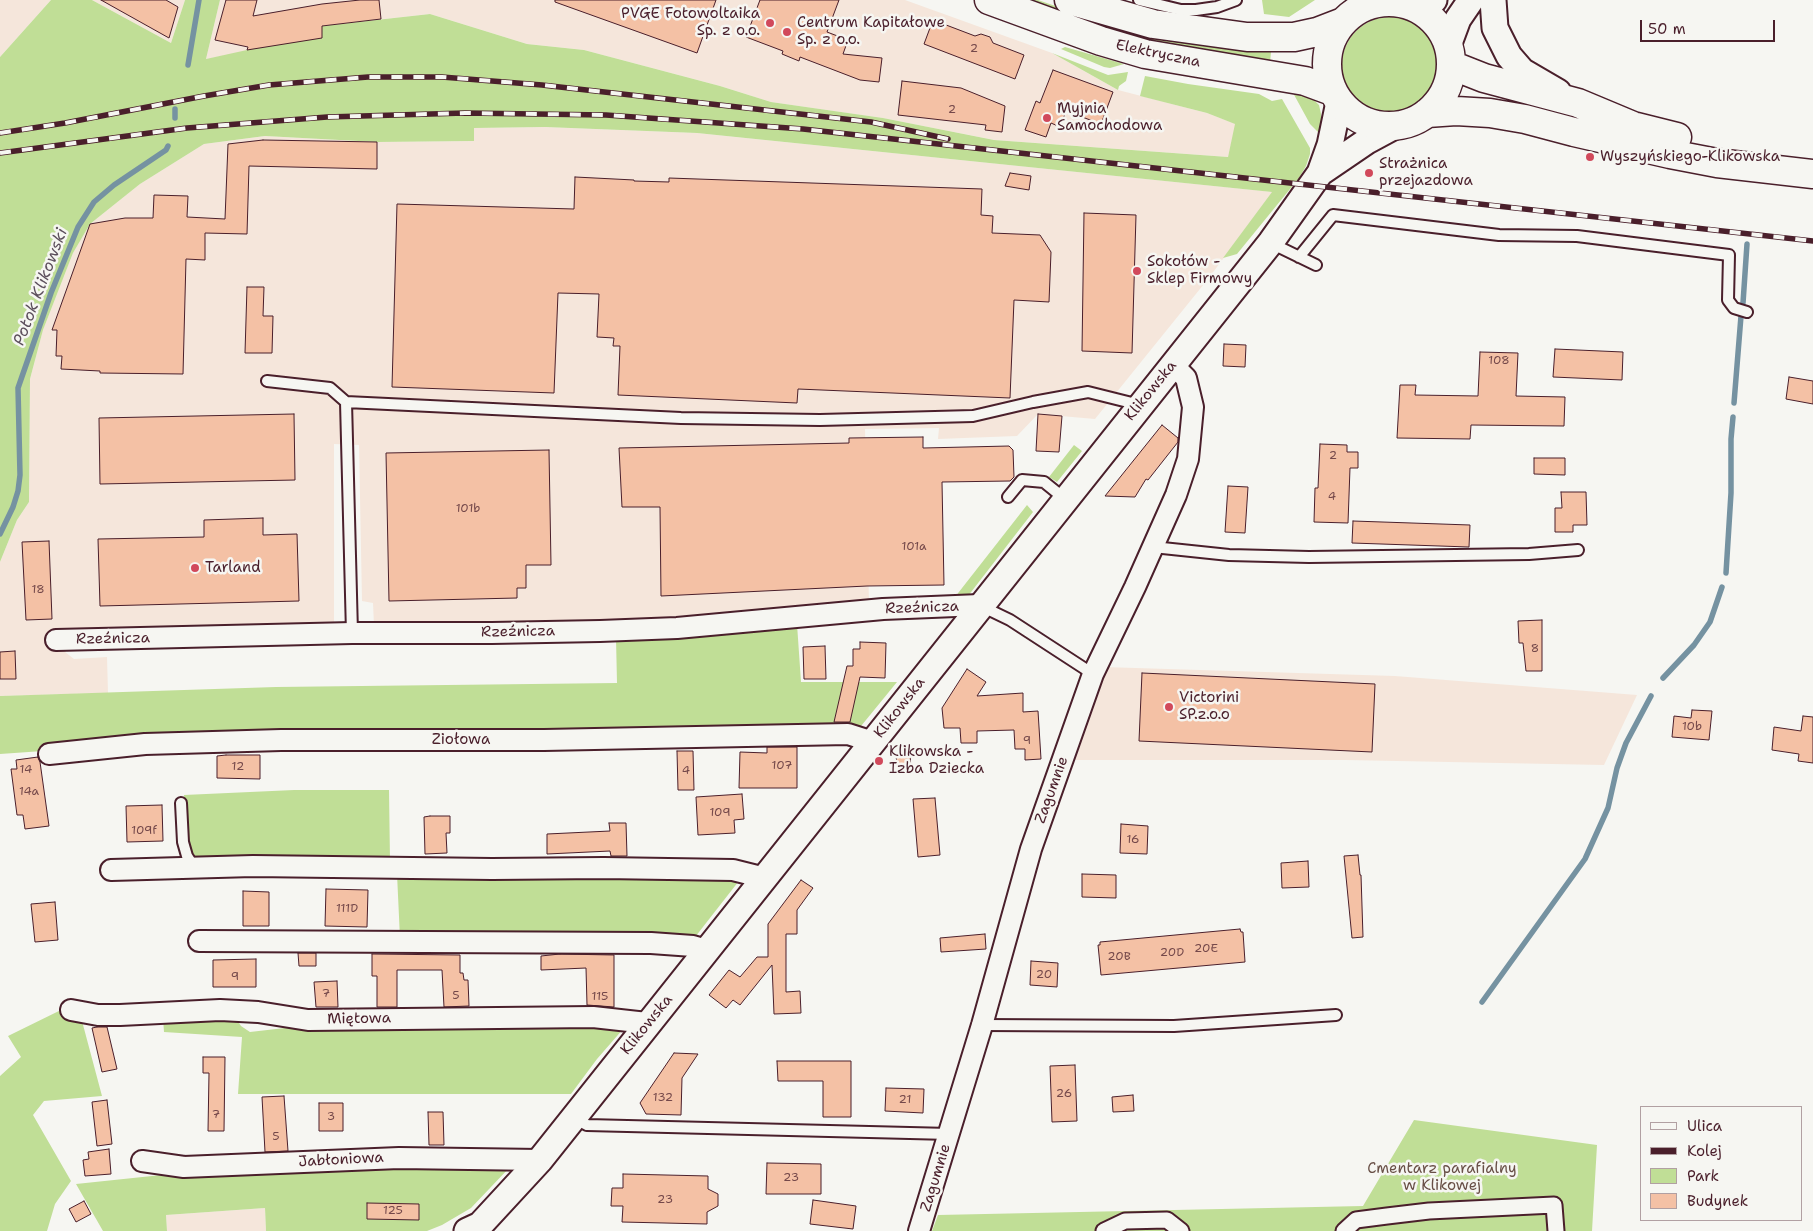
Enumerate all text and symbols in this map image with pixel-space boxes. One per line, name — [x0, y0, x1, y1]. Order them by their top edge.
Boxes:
place label: PVGE Fotowoltaika Sp. z o.o. — [621, 5, 760, 40]
scale bar — [1643, 10, 1778, 42]
place label: Centrum Kapitałowe Sp. z o.o. — [797, 14, 945, 49]
marker: PVGE Fotowoltaika Sp. z o.o. — [764, 17, 776, 29]
text: 50 m — [1648, 19, 1686, 39]
marker: Centrum Kapitałowe Sp. z o.o. — [781, 26, 793, 38]
street label: Elektryczna — [1114, 36, 1202, 72]
house number: 2 — [970, 42, 978, 56]
place label: Myjnia Samochodowa — [1057, 100, 1162, 135]
house number: 2 — [948, 103, 956, 117]
marker: Myjnia Samochodowa — [1041, 112, 1053, 124]
place label: Wyszyńskiego-Klikowska — [1600, 148, 1780, 166]
marker: Wyszyńskiego-Klikowska — [1584, 151, 1596, 163]
place label: Strażnica przejazdowa — [1379, 155, 1473, 190]
marker: Strażnica przejazdowa — [1363, 167, 1375, 179]
water label: Potok Klikowski — [10, 226, 72, 348]
place label: Sokołów - Sklep Firmowy — [1147, 253, 1252, 288]
marker: Sokołów - Sklep Firmowy — [1131, 265, 1143, 277]
house number: 108 — [1488, 354, 1510, 368]
street label: Klikowska — [1121, 357, 1181, 425]
house number: 2 — [1329, 449, 1337, 463]
house number: 4 — [1328, 490, 1336, 504]
house number: 101b — [456, 502, 480, 516]
house number: 101a — [902, 540, 926, 554]
place label: Tarland — [205, 559, 261, 577]
marker: Tarland — [189, 562, 201, 574]
house number: 18 — [31, 583, 45, 597]
street label: Rzeźnicza — [885, 598, 959, 618]
street label: Rzeźnicza — [481, 622, 555, 642]
street label: Rzeźnicza — [76, 629, 150, 649]
house number: 8 — [1531, 642, 1539, 656]
street label: Klikowska — [871, 674, 929, 742]
place label: Victorini SP.z.o.o — [1179, 689, 1239, 724]
marker: Victorini SP.z.o.o — [1163, 701, 1175, 713]
house number: 10b — [1682, 720, 1702, 734]
street label: Ziołowa — [432, 731, 490, 749]
house number: 9 — [1023, 734, 1031, 748]
place label: Klikowska - Izba Dziecka — [889, 743, 984, 778]
street label: Zagumnie — [1032, 754, 1072, 826]
marker: Klikowska - Izba Dziecka — [873, 755, 885, 767]
house number: 107 — [772, 759, 792, 773]
house number: 12 — [232, 760, 244, 774]
house number: 14 — [20, 763, 32, 777]
house number: 4 — [682, 764, 690, 778]
house number: 14a — [19, 785, 39, 799]
house number: 109 — [709, 806, 731, 820]
house number: 109f — [131, 824, 157, 838]
house number: 16 — [1126, 833, 1140, 847]
house number: 111D — [336, 902, 358, 916]
house number: 20E — [1194, 942, 1218, 956]
house number: 20D — [1160, 946, 1184, 960]
house number: 20B — [1107, 950, 1131, 964]
house number: 20 — [1036, 968, 1052, 982]
house number: 9 — [231, 970, 239, 984]
house number: 7 — [322, 987, 330, 1001]
house number: 5 — [452, 989, 460, 1003]
house number: 115 — [592, 990, 608, 1004]
street label: Klikowska — [617, 991, 677, 1059]
street label: Miętowa — [327, 1009, 391, 1029]
house number: 26 — [1056, 1087, 1072, 1101]
house number: 132 — [653, 1091, 673, 1105]
house number: 21 — [899, 1093, 911, 1107]
legend — [1640, 1106, 1803, 1221]
house number: 7 — [212, 1108, 220, 1122]
house number: 3 — [327, 1110, 335, 1124]
text: Ulica — [1687, 1116, 1722, 1136]
house number: 5 — [272, 1130, 280, 1144]
text: Kolej — [1687, 1141, 1722, 1161]
street label: Zagumnie — [917, 1142, 955, 1214]
street label: Jabłoniowa — [298, 1149, 384, 1171]
park label: Cmentarz parafialny w Klikowej — [1367, 1160, 1517, 1195]
text: Park — [1687, 1166, 1719, 1186]
house number: 23 — [783, 1171, 799, 1185]
text: Budynek — [1687, 1191, 1748, 1211]
house number: 23 — [657, 1193, 673, 1207]
house number: 125 — [383, 1204, 403, 1218]

